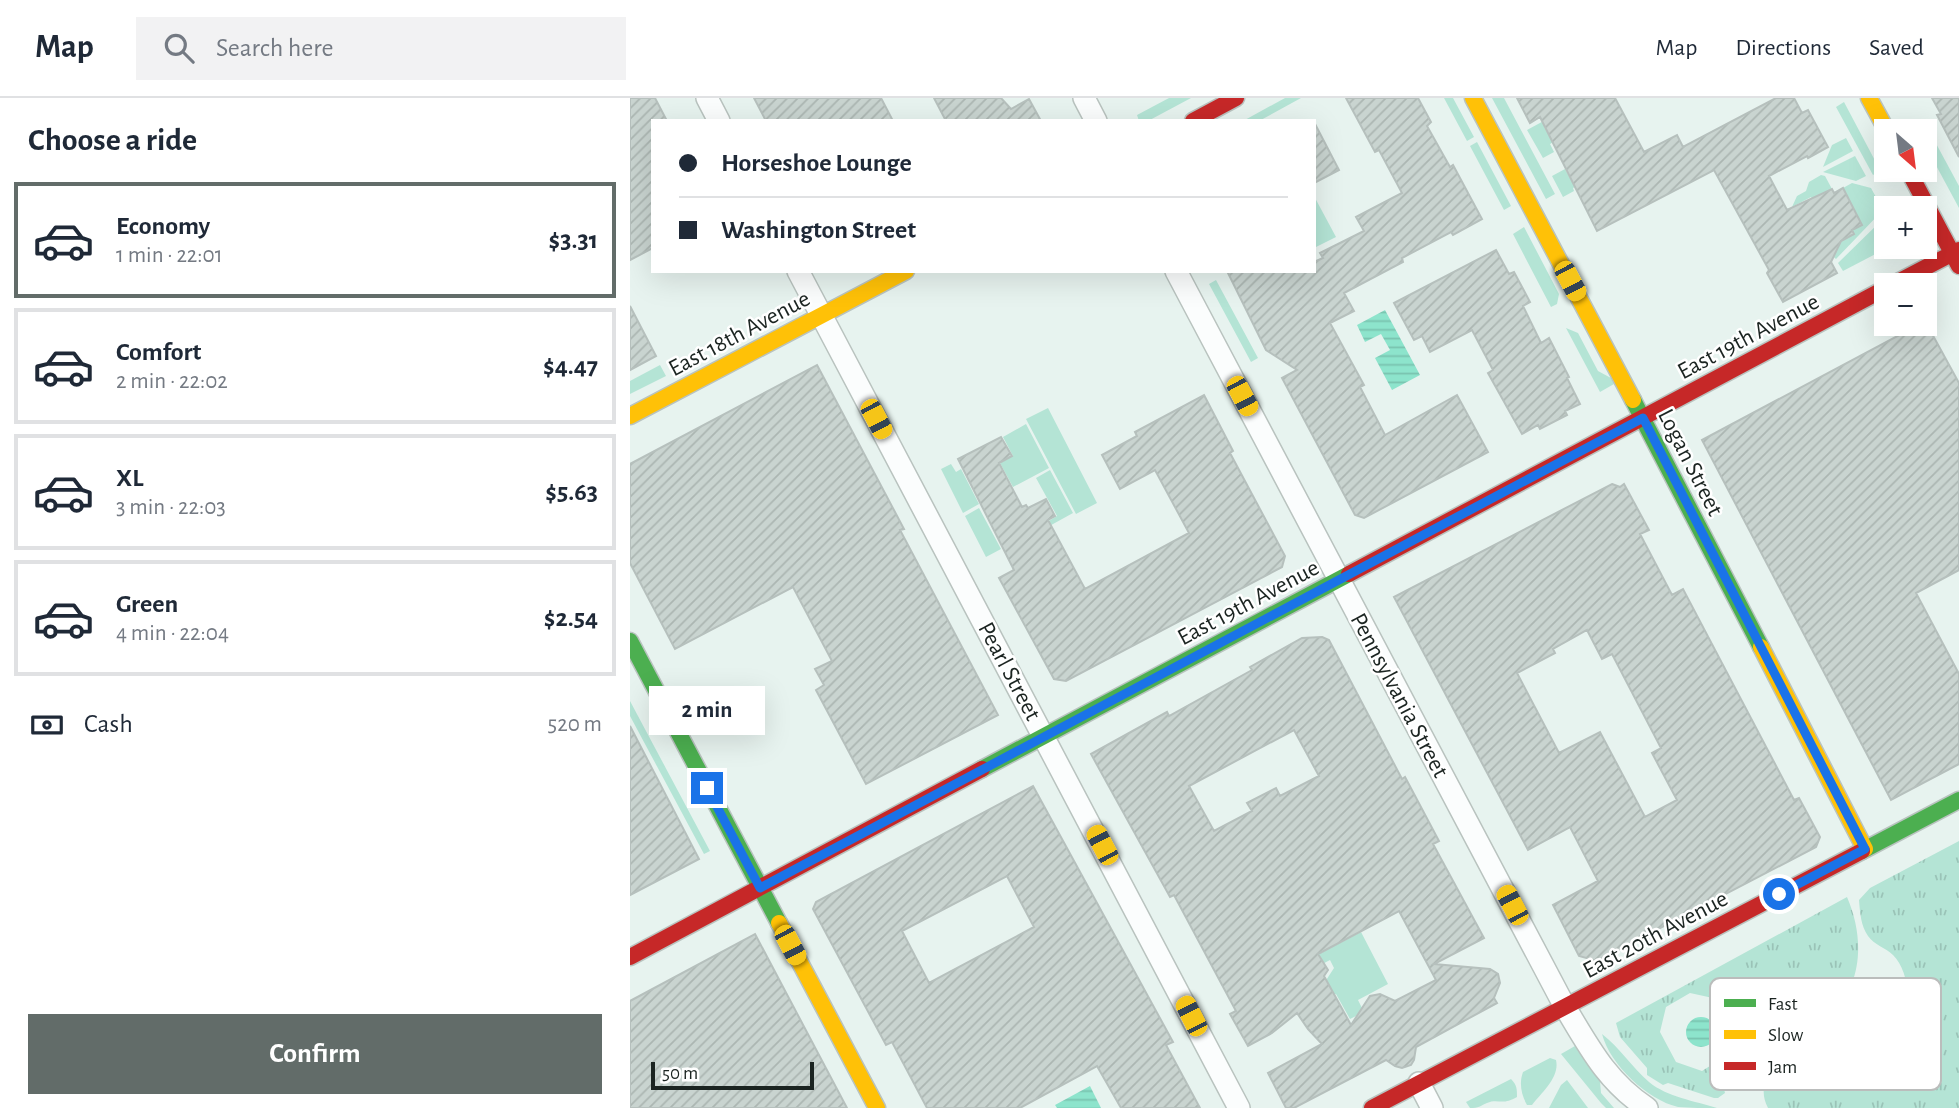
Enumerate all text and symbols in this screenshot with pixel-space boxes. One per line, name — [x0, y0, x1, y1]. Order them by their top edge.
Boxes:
search box — [136, 17, 626, 80]
icon: search — [160, 29, 198, 67]
text: Map — [35, 31, 94, 64]
text: Search here — [216, 35, 334, 61]
text: Map — [1655, 36, 1697, 60]
text: Directions — [1735, 36, 1831, 60]
text: Saved — [1869, 36, 1924, 60]
north arrow — [1874, 119, 1937, 182]
map controls — [1874, 119, 1937, 336]
text: Choose a ride — [28, 124, 197, 156]
text: Horseshoe Lounge — [721, 150, 912, 176]
button: + — [1874, 196, 1937, 259]
icon: car — [32, 209, 95, 272]
text: Economy — [116, 213, 210, 239]
text: Washington Street — [721, 217, 916, 243]
text: $3.31 — [549, 227, 598, 253]
text: 1 min · 22:01 — [116, 244, 223, 267]
car — [1551, 258, 1590, 304]
button: − — [1874, 273, 1937, 336]
street label: East 18th Avenue — [665, 287, 814, 381]
street label: East 19th Avenue — [1674, 290, 1823, 384]
icon: car — [32, 335, 95, 398]
text: Comfort — [116, 339, 201, 365]
text: $4.47 — [543, 353, 598, 379]
text: 2 min · 22:02 — [116, 370, 228, 393]
car — [1223, 373, 1262, 419]
car — [857, 396, 896, 442]
street label: Logan Street — [1653, 405, 1727, 520]
icon: car — [32, 461, 95, 524]
text: XL — [116, 465, 143, 491]
text: $5.63 — [545, 479, 598, 505]
text: 3 min · 22:03 — [116, 496, 226, 519]
street label: East 19th Avenue — [1174, 556, 1323, 650]
icon: car — [32, 587, 95, 650]
text: Green — [116, 591, 178, 617]
text: $2.54 — [544, 605, 598, 631]
street label: Pennsylvania Street — [1346, 609, 1453, 782]
street label: Pearl Street — [973, 618, 1045, 725]
text: 4 min · 22:04 — [116, 622, 229, 645]
callout: 2 min — [649, 686, 765, 736]
text: 2 min — [681, 699, 733, 722]
icon: cash — [28, 706, 66, 744]
text: Cash — [84, 711, 133, 737]
text: 520 m — [548, 713, 602, 736]
route end — [691, 772, 723, 804]
car — [1083, 822, 1122, 868]
route start — [1763, 878, 1795, 910]
car — [1493, 882, 1532, 928]
street label: East 20th Avenue — [1579, 887, 1732, 983]
car — [771, 922, 810, 968]
legend — [1710, 978, 1941, 1090]
car — [1173, 993, 1210, 1039]
text: Fast — [1768, 995, 1798, 1014]
button: Confirm — [28, 1014, 602, 1094]
text: Slow — [1768, 1026, 1804, 1045]
text: Jam — [1768, 1058, 1797, 1077]
scale bar — [651, 1059, 814, 1091]
text: 50 m — [662, 1064, 698, 1083]

